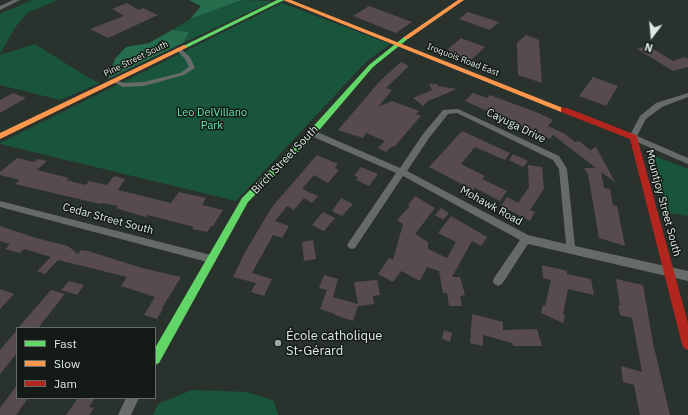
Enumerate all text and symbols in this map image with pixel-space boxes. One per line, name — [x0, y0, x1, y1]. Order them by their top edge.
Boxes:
north arrow — [632, 16, 672, 56]
street label: Pine Street South — [102, 39, 170, 79]
text: N — [643, 40, 654, 55]
street label: Iroquois Road East — [425, 41, 501, 79]
park label: Leo DelVillano Park — [177, 106, 247, 132]
street label: Cayuga Drive — [484, 106, 548, 146]
street label: Birch Street South — [249, 123, 321, 197]
street label: Mountjoy Street South — [642, 148, 684, 258]
street label: Mohawk Road — [457, 183, 525, 229]
street label: Cedar Street South — [61, 201, 155, 237]
legend — [16, 327, 156, 399]
place label: École catholique St-Gérard — [286, 328, 382, 359]
text: Fast — [54, 336, 77, 351]
marker: École catholique St-Gérard — [273, 338, 283, 348]
text: Slow — [54, 356, 80, 371]
text: Jam — [54, 376, 77, 391]

